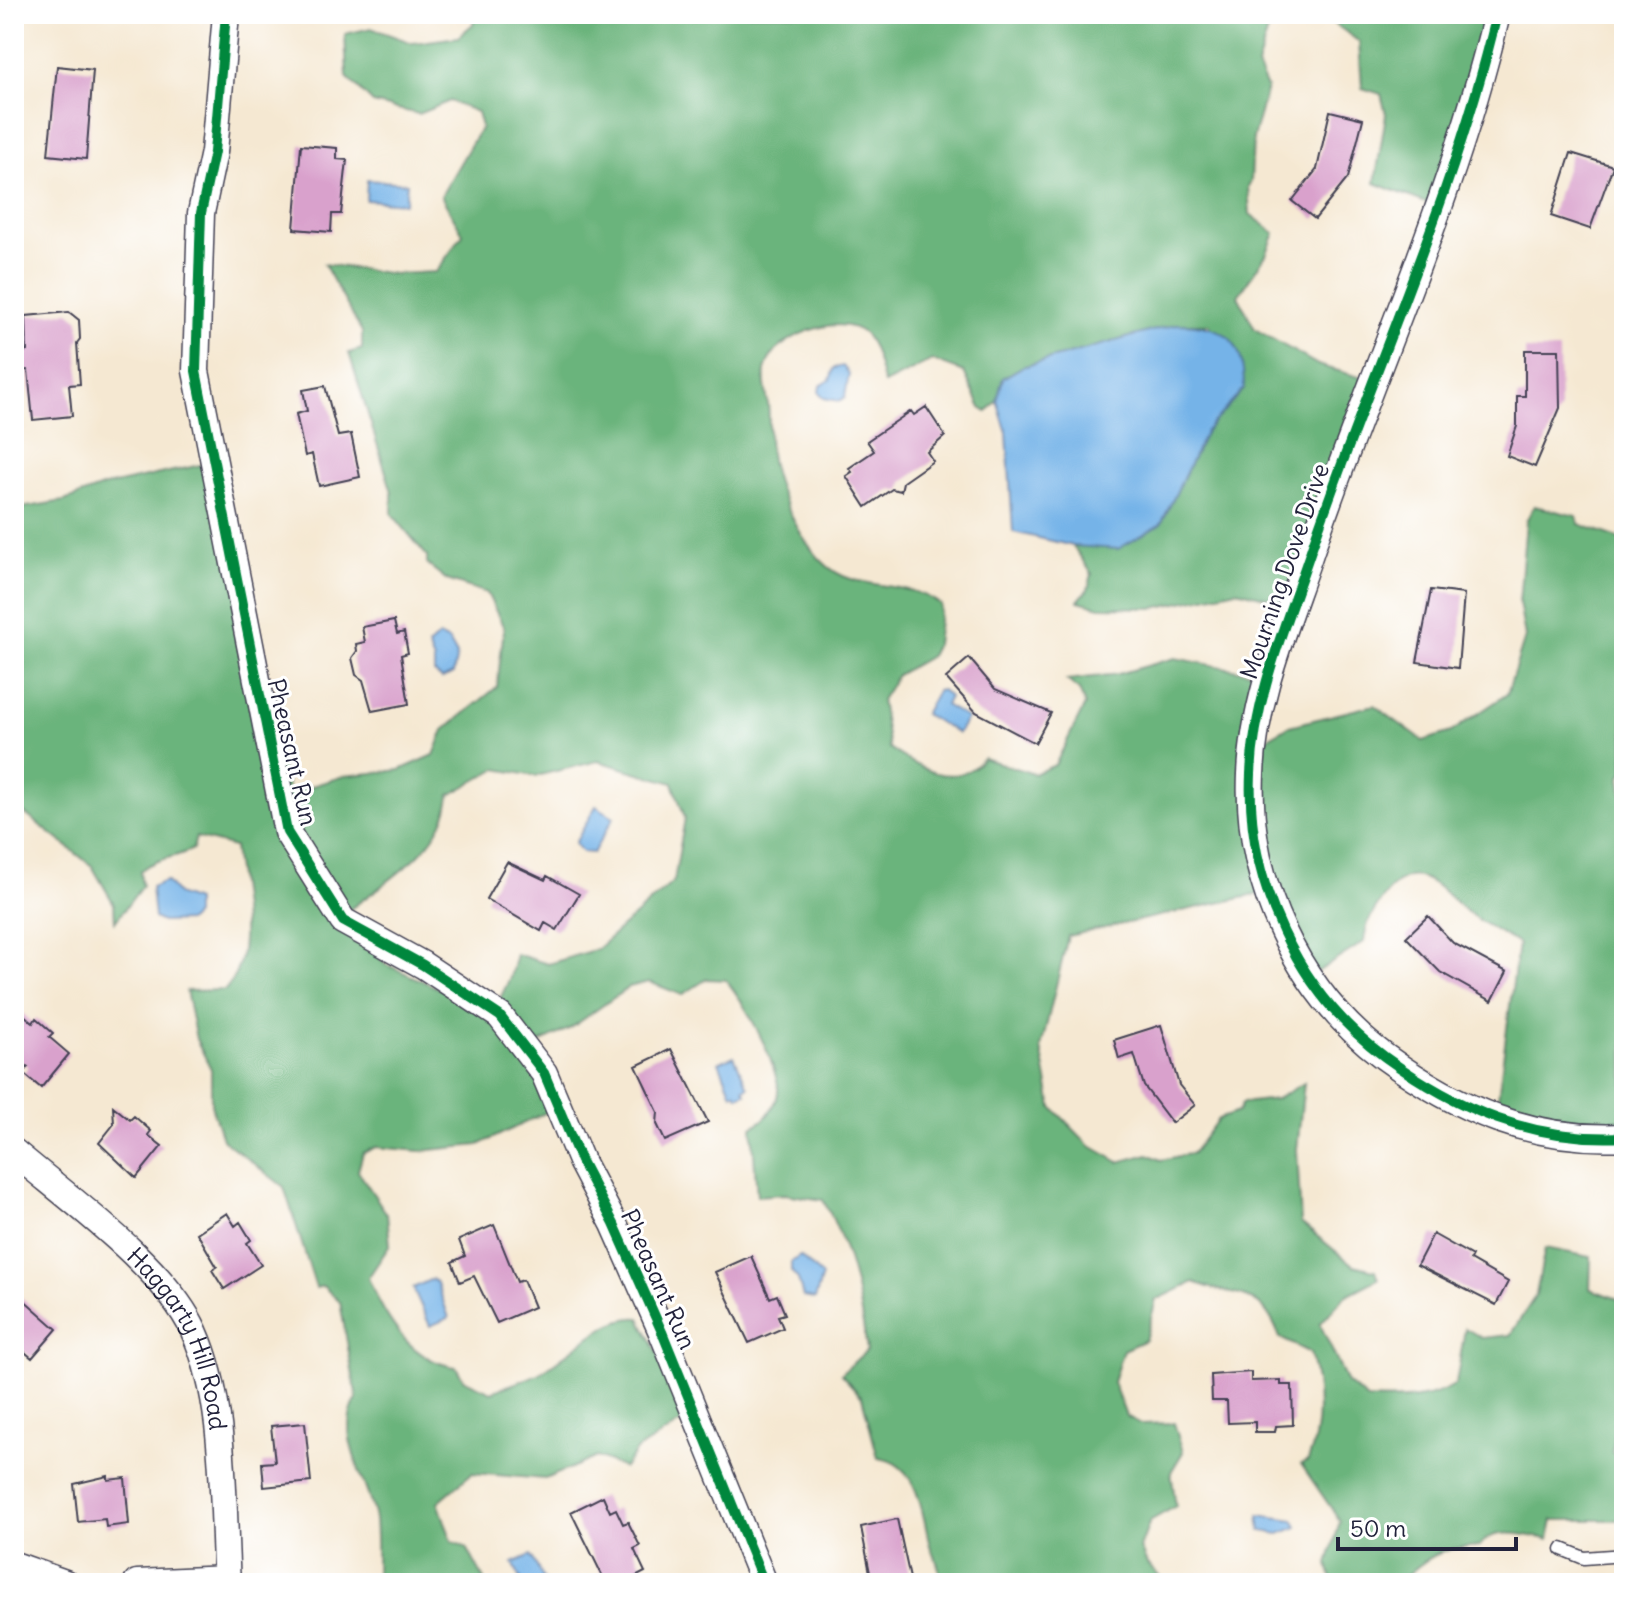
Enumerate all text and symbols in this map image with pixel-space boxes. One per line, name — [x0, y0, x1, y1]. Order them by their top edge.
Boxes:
street label: Mourning Dove Drive — [1233, 459, 1335, 683]
street label: Pheasant Run — [262, 676, 325, 829]
street label: Pheasant Run — [615, 1204, 703, 1354]
street label: Haggarty Hill Road — [121, 1241, 234, 1432]
scale bar — [1338, 1501, 1516, 1551]
text: 50 m — [1350, 1513, 1406, 1543]

